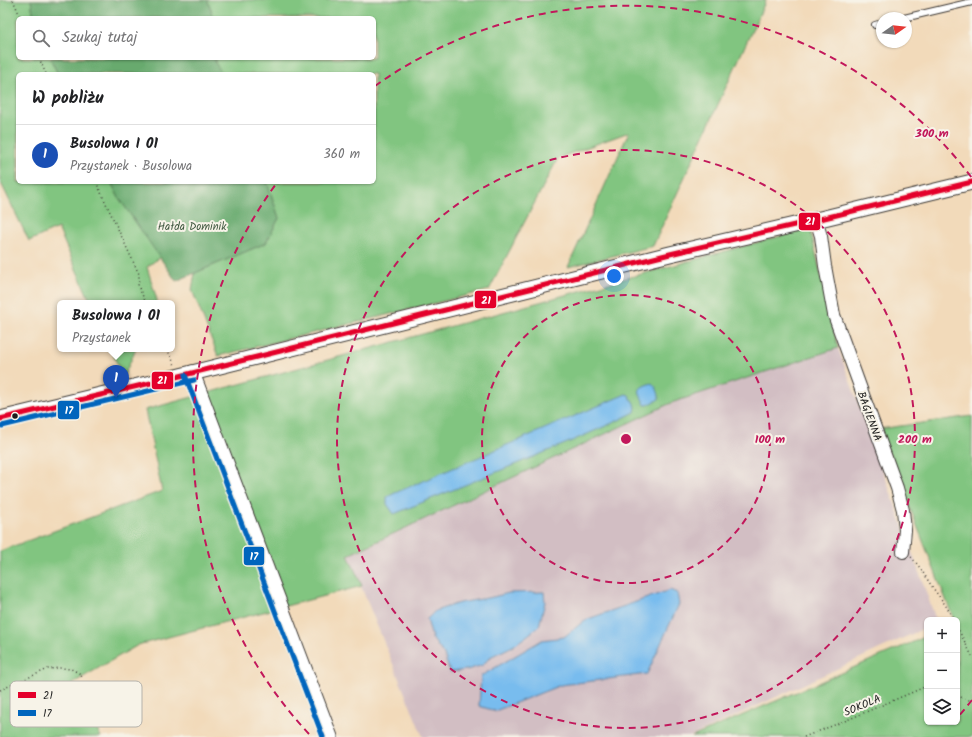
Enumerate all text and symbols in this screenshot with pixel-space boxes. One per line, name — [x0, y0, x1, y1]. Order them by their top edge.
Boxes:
north arrow — [876, 12, 912, 48]
search box — [16, 16, 376, 60]
text: Szukaj tutaj — [62, 26, 137, 50]
icon: search — [30, 27, 52, 49]
text: W pobliżu — [32, 85, 103, 112]
text: 300 m — [914, 124, 949, 143]
text: Busolowa I 01 — [70, 132, 158, 156]
text: 1 — [43, 144, 47, 165]
text: 360 m — [323, 144, 360, 165]
text: Przystanek · Busolowa — [70, 156, 192, 177]
line badge: 21 — [798, 212, 821, 231]
text: 21 — [805, 213, 816, 231]
park label: Hałda Dominik — [158, 218, 227, 236]
your location — [604, 266, 624, 286]
line badge: 21 — [474, 290, 497, 309]
text: 21 — [481, 292, 492, 310]
popup — [57, 300, 175, 352]
text: Busolowa I 01 — [72, 304, 160, 328]
text: Przystanek — [72, 328, 131, 349]
pin: 1 — [103, 365, 129, 398]
line badge: 21 — [151, 371, 174, 390]
text: 21 — [157, 372, 168, 390]
street label: BAGIENNA — [852, 389, 886, 444]
line badge: 17 — [57, 400, 80, 420]
text: 17 — [65, 402, 74, 420]
unlabelled marker — [10, 411, 20, 421]
text: 100 m — [755, 430, 785, 449]
text: 200 m — [898, 430, 932, 449]
centre of rings — [619, 432, 633, 446]
line badge: 17 — [243, 546, 265, 566]
text: 17 — [250, 548, 259, 566]
map controls — [924, 617, 960, 725]
button: + — [924, 617, 960, 653]
button: − — [924, 653, 960, 689]
legend — [10, 681, 142, 727]
text: 21 — [43, 687, 53, 705]
button: layers — [924, 689, 960, 725]
street label: SOKOLA — [841, 690, 884, 722]
text: 17 — [43, 705, 52, 723]

